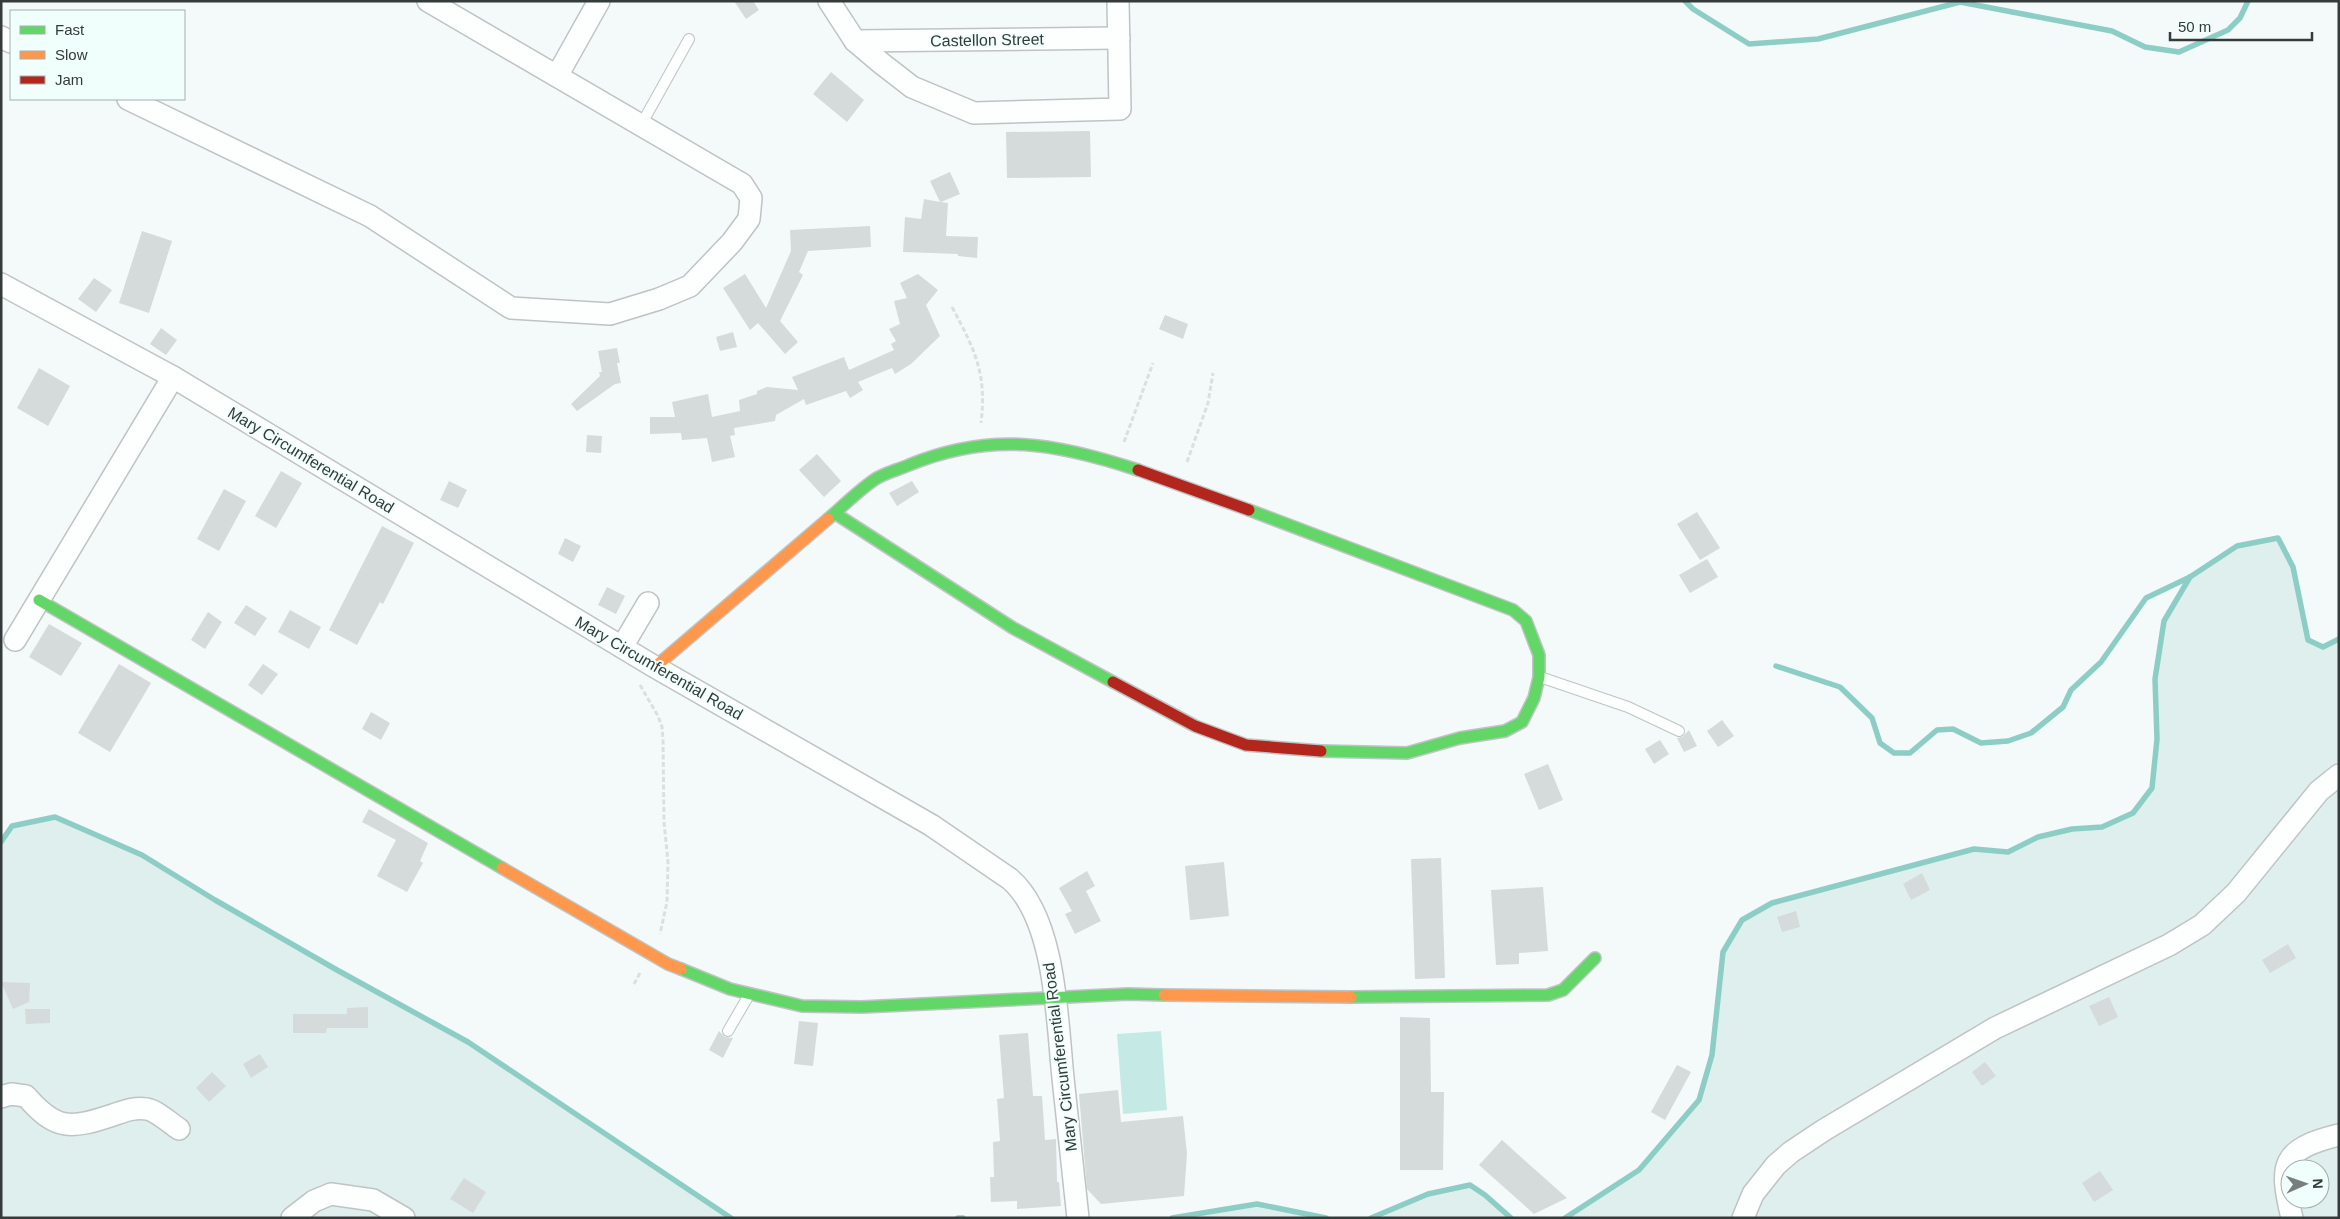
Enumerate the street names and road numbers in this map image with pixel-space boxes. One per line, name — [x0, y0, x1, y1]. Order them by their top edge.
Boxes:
street label: Castellon Street — [930, 30, 1045, 49]
street label: Mary Circumferential Road — [225, 404, 397, 516]
street label: Mary Circumferential Road — [572, 613, 746, 723]
street label: Mary Circumferential Road — [1040, 962, 1080, 1152]

